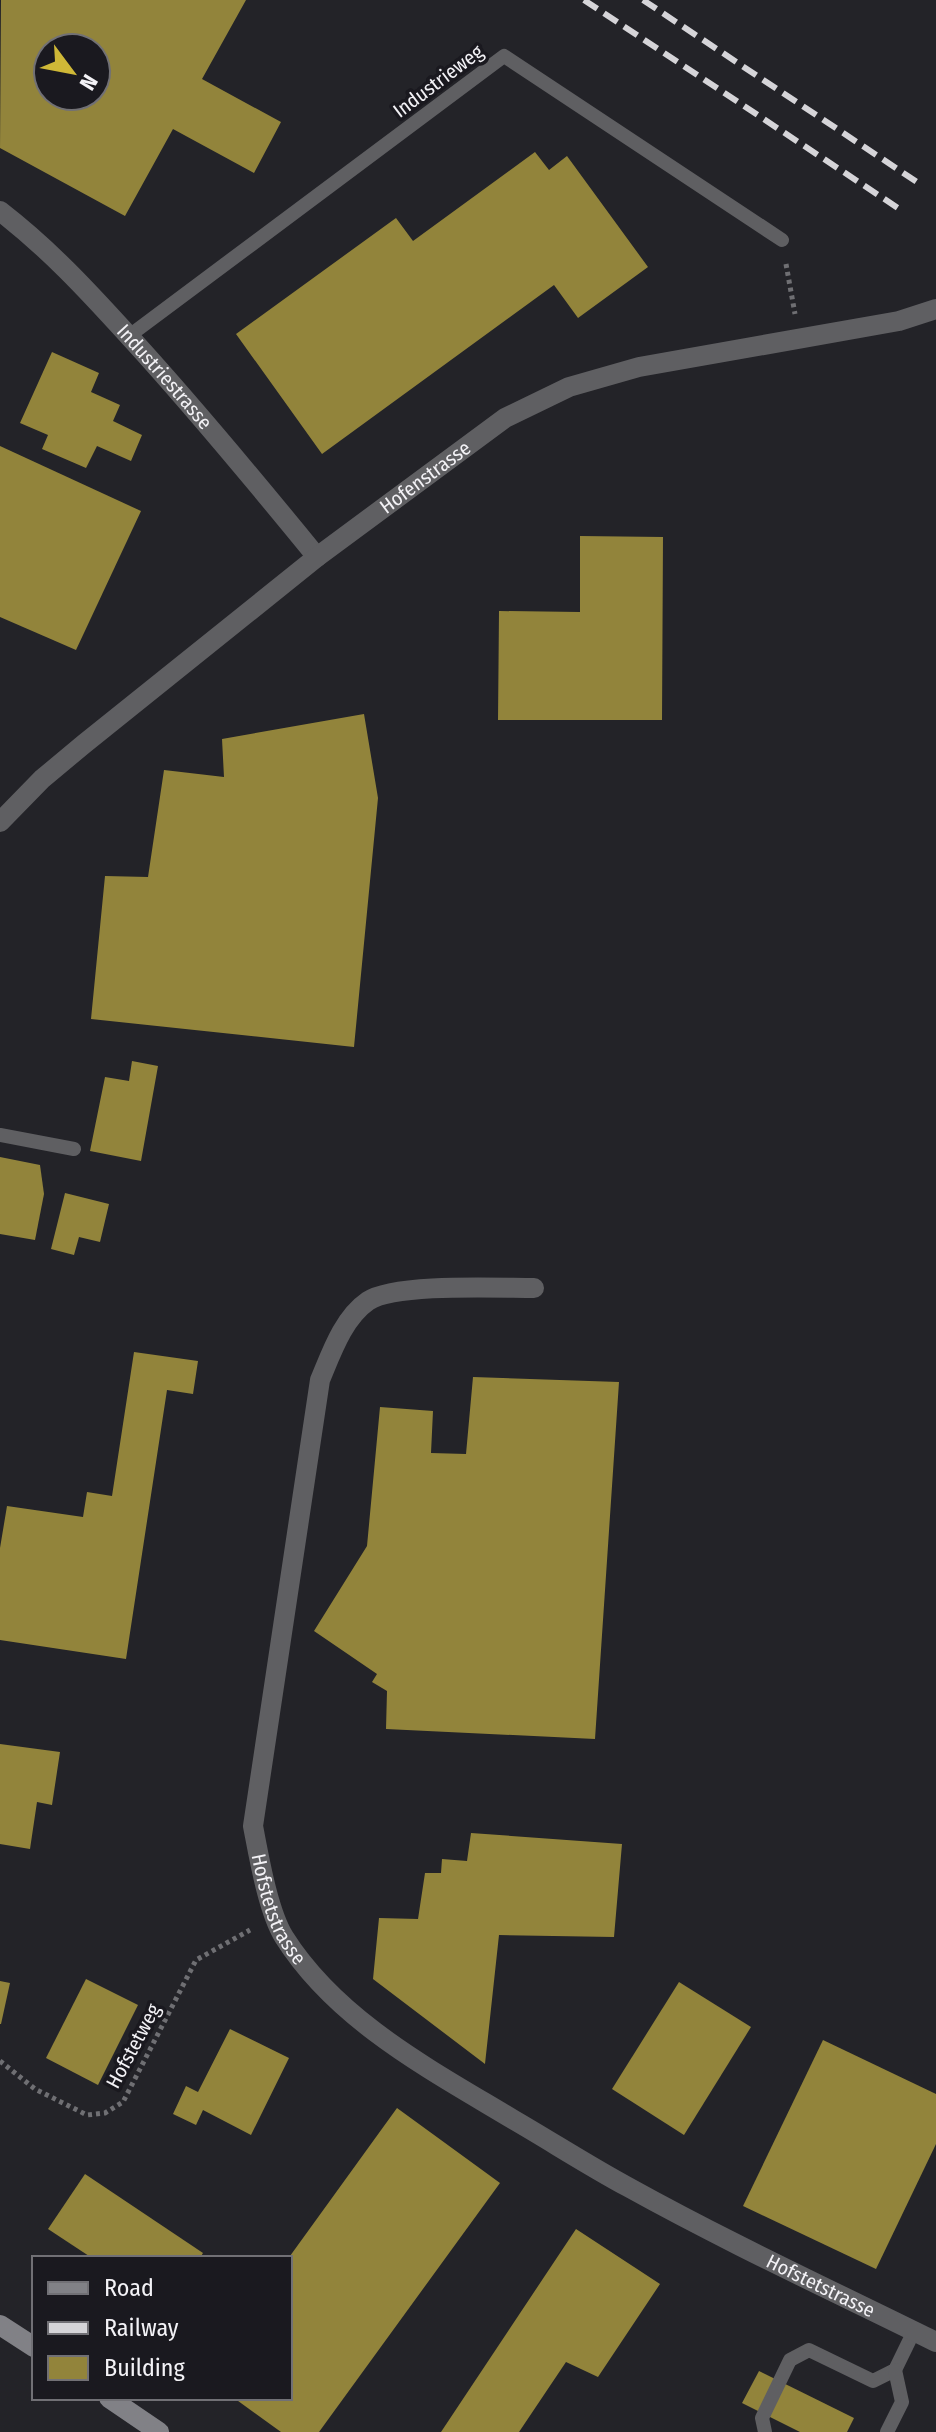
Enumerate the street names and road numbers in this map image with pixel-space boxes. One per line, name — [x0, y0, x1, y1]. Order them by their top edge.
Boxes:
street label: Industrieweg — [388, 39, 488, 123]
street label: Industriestrasse — [112, 319, 217, 434]
street label: Hofenstrasse — [375, 436, 475, 518]
street label: Hofstetstrasse — [247, 1851, 311, 1969]
street label: Hofstetweg — [101, 1999, 166, 2092]
street label: Hofstetstrasse — [763, 2249, 879, 2322]

